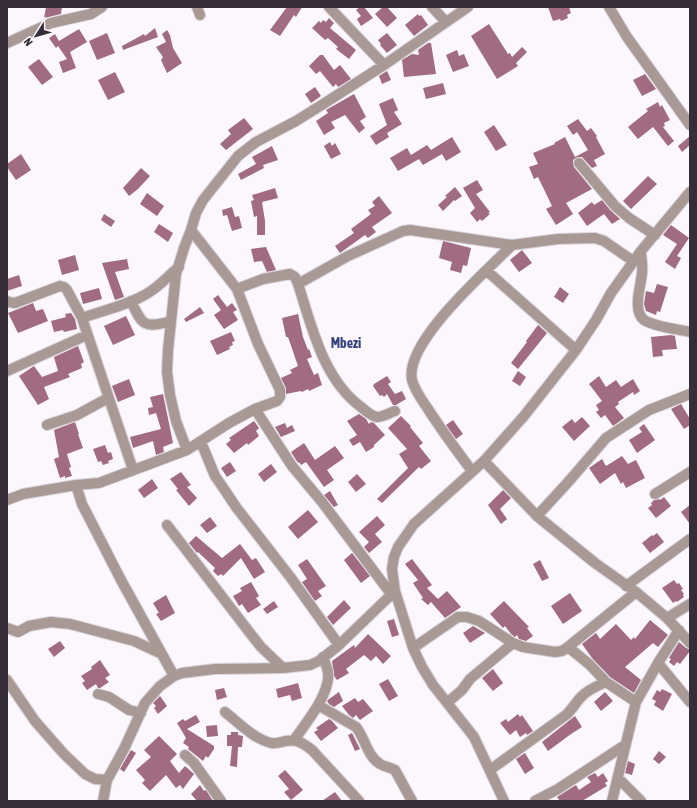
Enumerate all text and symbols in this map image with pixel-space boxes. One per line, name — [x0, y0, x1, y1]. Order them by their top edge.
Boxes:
north arrow — [16, 16, 56, 56]
text: N — [21, 36, 35, 48]
district label: Mbezi — [331, 335, 361, 351]

